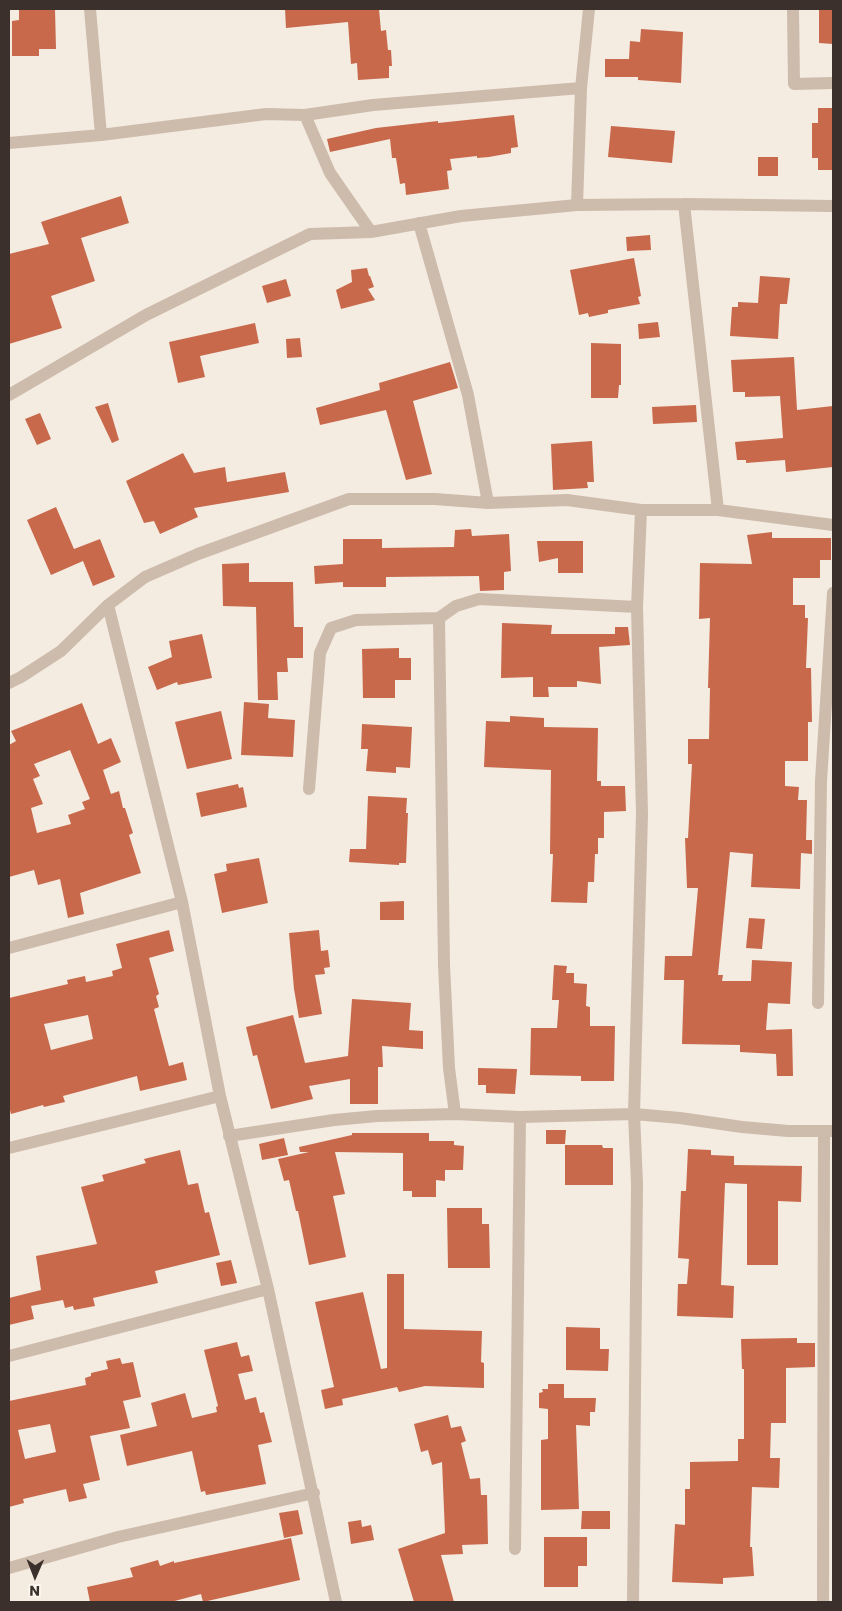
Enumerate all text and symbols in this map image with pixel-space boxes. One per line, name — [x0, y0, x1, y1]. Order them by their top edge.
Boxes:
north arrow — [10, 1551, 60, 1601]
text: N — [29, 1581, 40, 1601]

